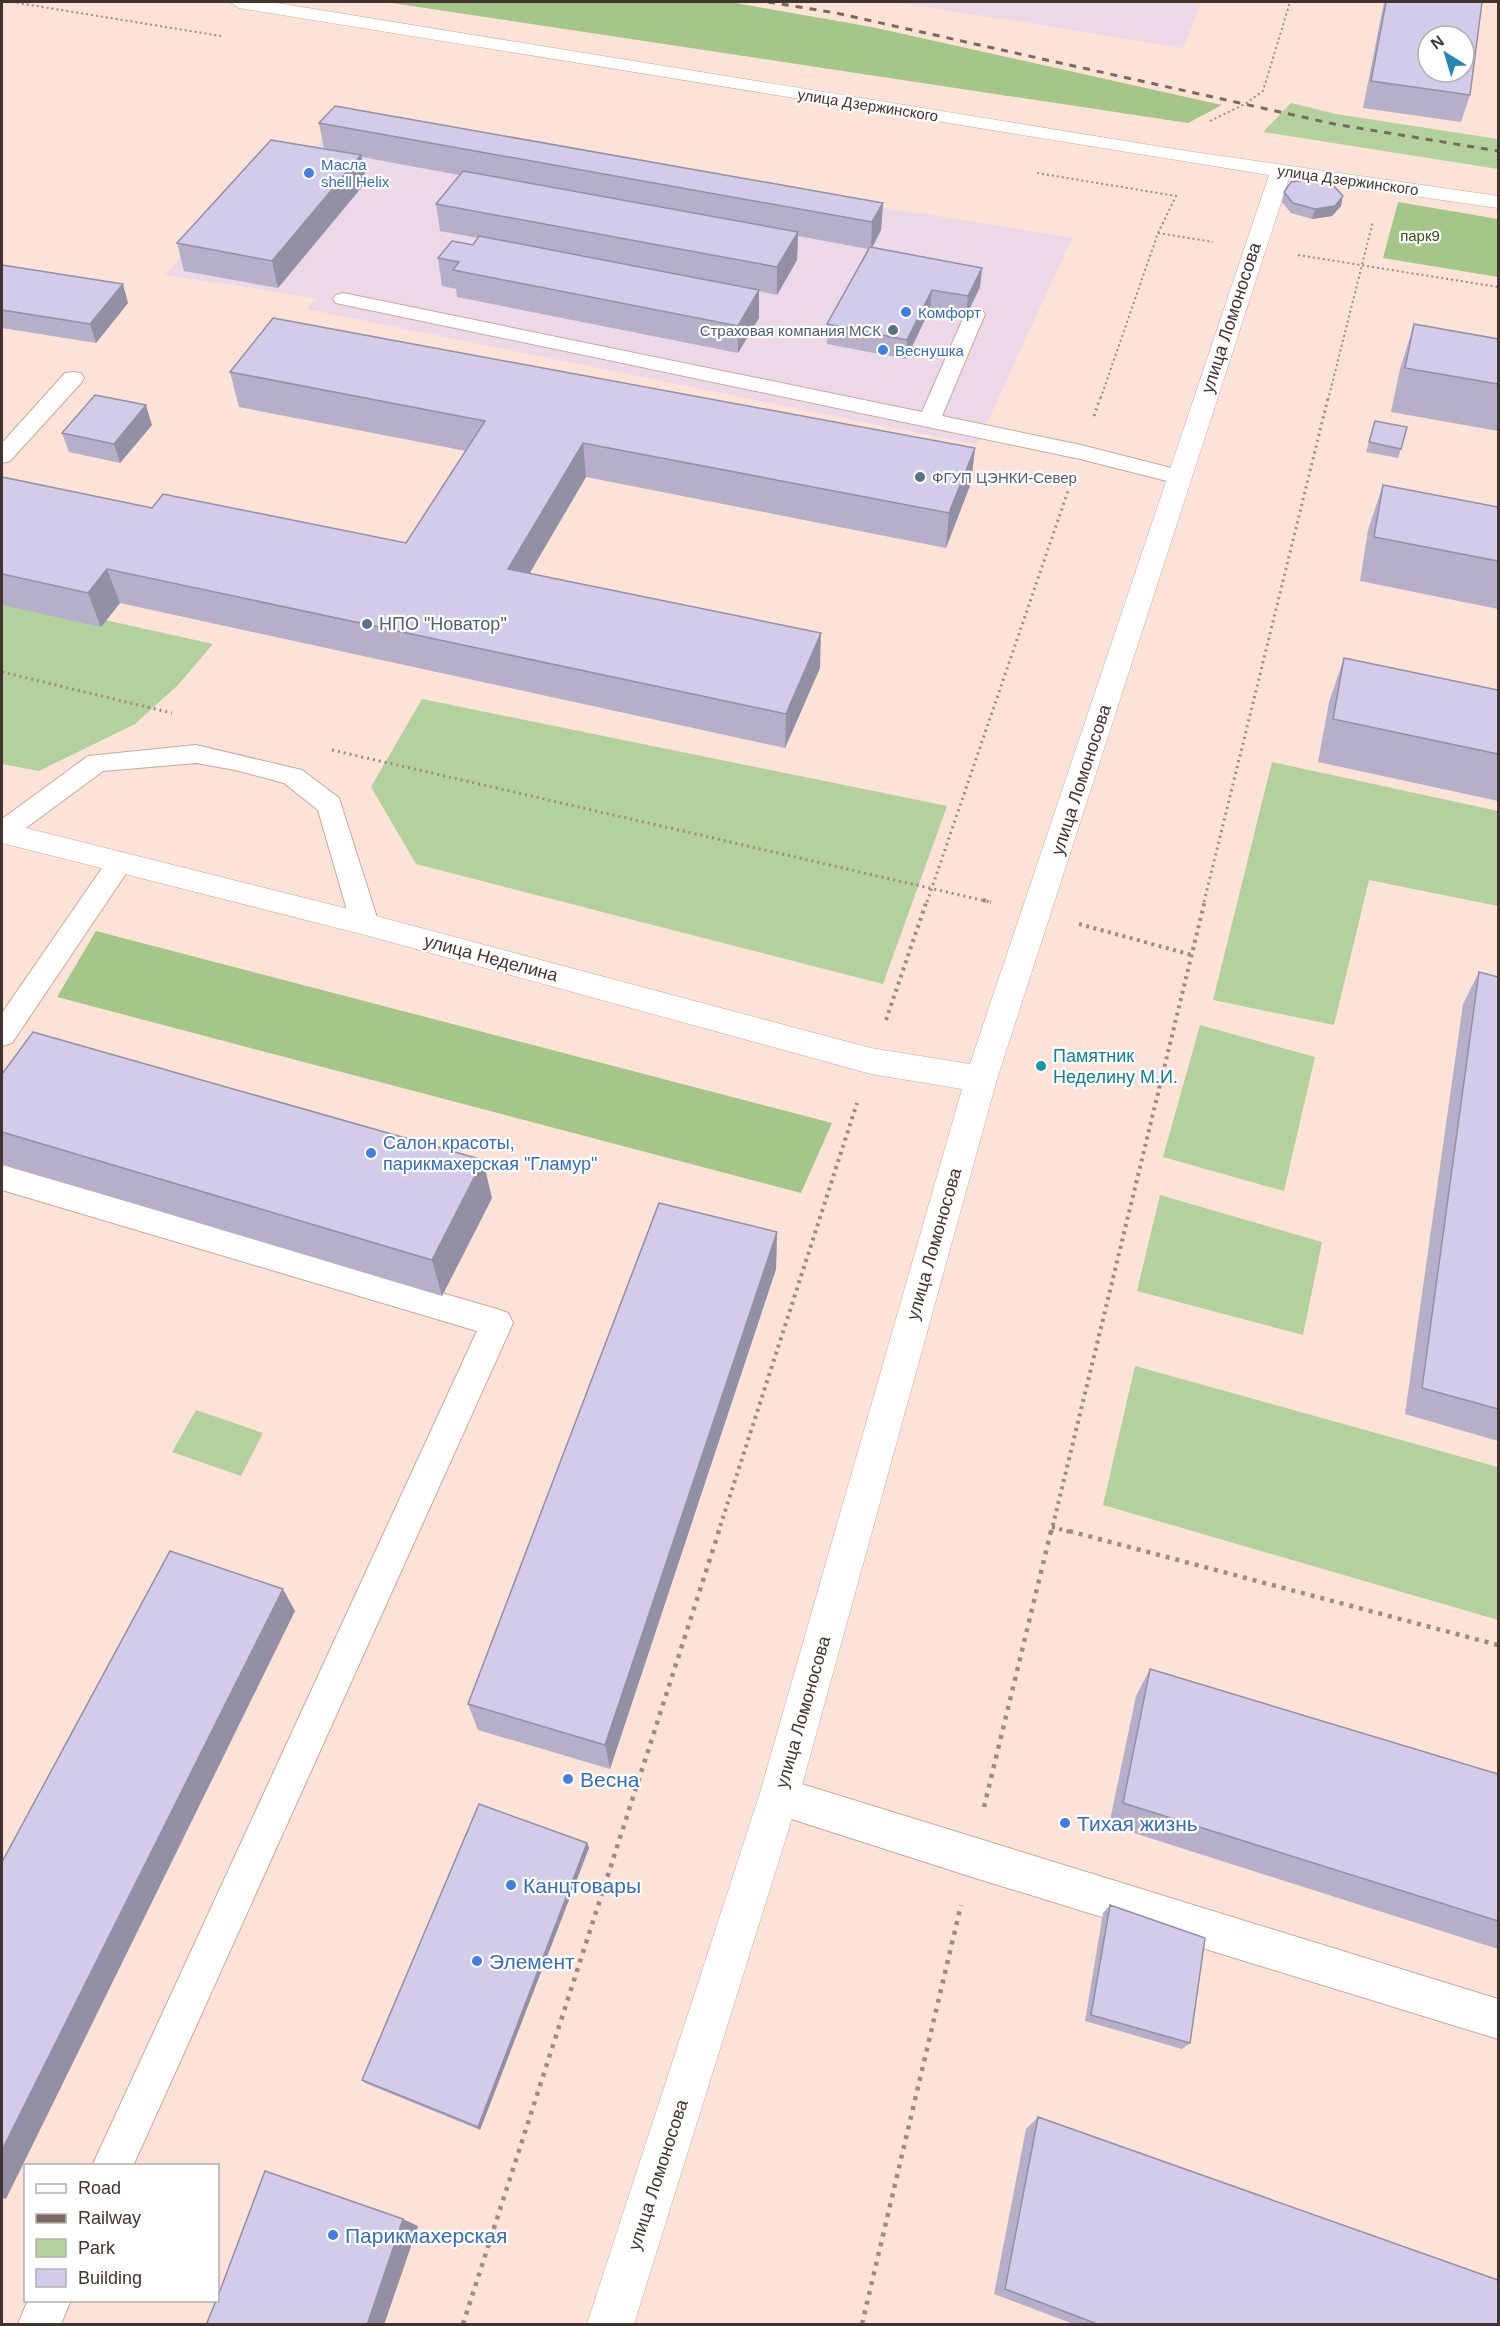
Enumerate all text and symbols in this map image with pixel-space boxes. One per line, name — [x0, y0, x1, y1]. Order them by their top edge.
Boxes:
north arrow — [1416, 24, 1476, 84]
text: N — [1428, 32, 1447, 53]
street label: улица Дзержинского — [796, 85, 940, 125]
place label: Масла shell Helix — [321, 156, 390, 190]
street label: улица Дзержинского — [1276, 162, 1420, 198]
marker: Масла shell Helix — [302, 166, 316, 180]
park label: парк9 — [1400, 227, 1440, 244]
street label: улица Ломоносова — [1197, 239, 1265, 396]
place label: Комфорт — [918, 304, 981, 321]
marker: Комфорт — [899, 305, 913, 319]
place label: Страховая компания МСК — [700, 322, 881, 339]
marker: Страховая компания МСК — [886, 323, 900, 337]
place label: Веснушка — [895, 342, 965, 359]
marker: Веснушка — [876, 343, 890, 357]
place label: ФГУП ЦЭНКИ-Север — [932, 469, 1077, 486]
marker: ФГУП ЦЭНКИ-Север — [913, 470, 927, 484]
place label: НПО "Новатор" — [379, 614, 507, 634]
marker: НПО "Новатор" — [360, 617, 374, 631]
street label: улица Ломоносова — [1047, 701, 1115, 858]
street label: улица Неделина — [422, 931, 561, 986]
place label: Памятник Неделину М.И. — [1053, 1046, 1178, 1087]
marker: Памятник Неделину М.И. — [1034, 1059, 1048, 1073]
place label: Салон красоты, парикмахерская "Гламур" — [383, 1133, 597, 1174]
marker: Салон красоты, парикмахерская "Гламур" — [364, 1146, 378, 1160]
street label: улица Ломоносова — [903, 1165, 966, 1322]
street label: улица Ломоносова — [772, 1633, 835, 1790]
place label: Весна — [580, 1768, 640, 1791]
marker: Весна — [561, 1772, 575, 1786]
place label: Тихая жизнь — [1077, 1812, 1198, 1835]
marker: Тихая жизнь — [1058, 1816, 1072, 1830]
place label: Канцтовары — [523, 1874, 641, 1897]
marker: Канцтовары — [504, 1878, 518, 1892]
place label: Элемент — [489, 1950, 575, 1973]
marker: Элемент — [470, 1954, 484, 1968]
street label: улица Ломоносова — [624, 2096, 692, 2253]
legend — [24, 2164, 219, 2302]
text: Road — [78, 2178, 121, 2198]
text: Railway — [78, 2208, 141, 2228]
place label: Парикмахерская — [345, 2224, 507, 2247]
marker: Парикмахерская — [326, 2228, 340, 2242]
text: Park — [78, 2238, 116, 2258]
text: Building — [78, 2268, 142, 2288]

